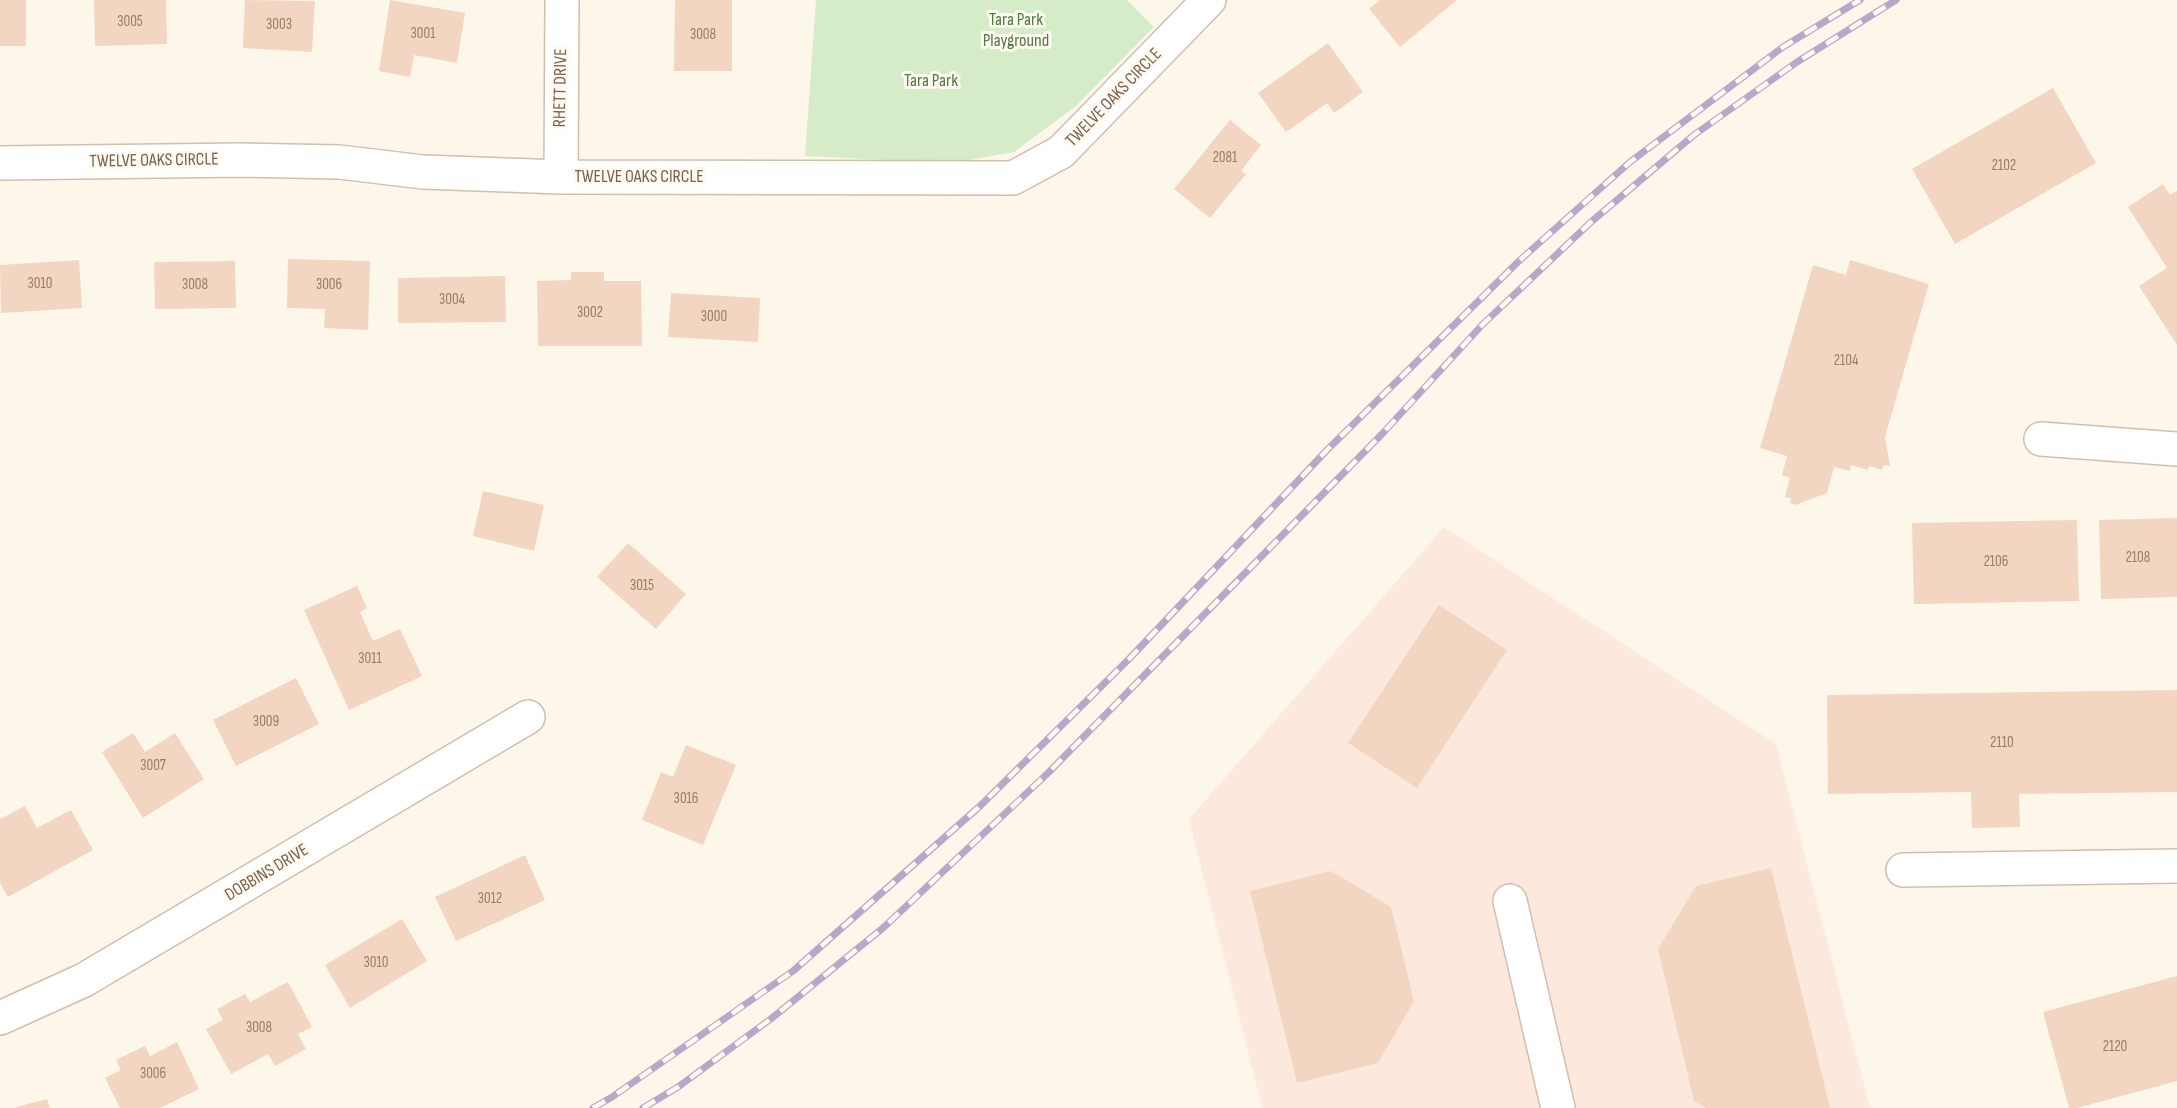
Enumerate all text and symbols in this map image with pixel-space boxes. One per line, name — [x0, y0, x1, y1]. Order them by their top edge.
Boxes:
park label: Tara Park Playground — [983, 9, 1049, 52]
house number: 3005 — [117, 13, 143, 31]
house number: 3003 — [266, 16, 292, 34]
house number: 3001 — [411, 25, 435, 43]
house number: 3008 — [690, 26, 716, 44]
street label: TWELVE OAKS CIRCLE — [1061, 44, 1167, 152]
street label: RHETT DRIVE — [550, 48, 572, 128]
park label: Tara Park — [904, 70, 958, 92]
street label: TWELVE OAKS CIRCLE — [89, 149, 219, 173]
house number: 2081 — [1213, 149, 1237, 167]
house number: 2102 — [1992, 157, 2016, 175]
street label: TWELVE OAKS CIRCLE — [574, 166, 704, 188]
house number: 3010 — [28, 275, 52, 293]
house number: 3008 — [182, 276, 208, 294]
house number: 3006 — [316, 276, 342, 294]
house number: 3004 — [439, 291, 465, 309]
house number: 3002 — [577, 304, 603, 322]
house number: 3000 — [701, 308, 727, 326]
house number: 2104 — [1834, 352, 1858, 370]
house number: 2108 — [2126, 549, 2150, 567]
house number: 2106 — [1984, 553, 2008, 571]
house number: 3015 — [630, 577, 654, 595]
house number: 3011 — [358, 650, 382, 668]
house number: 3009 — [253, 713, 279, 731]
house number: 2110 — [1990, 734, 2014, 752]
house number: 3007 — [140, 757, 166, 775]
house number: 3016 — [674, 790, 698, 808]
street label: DOBBINS DRIVE — [221, 840, 313, 906]
house number: 3012 — [478, 890, 502, 908]
house number: 3010 — [364, 954, 388, 972]
house number: 3008 — [246, 1019, 272, 1037]
house number: 2120 — [2103, 1038, 2127, 1056]
house number: 3006 — [140, 1065, 166, 1083]

